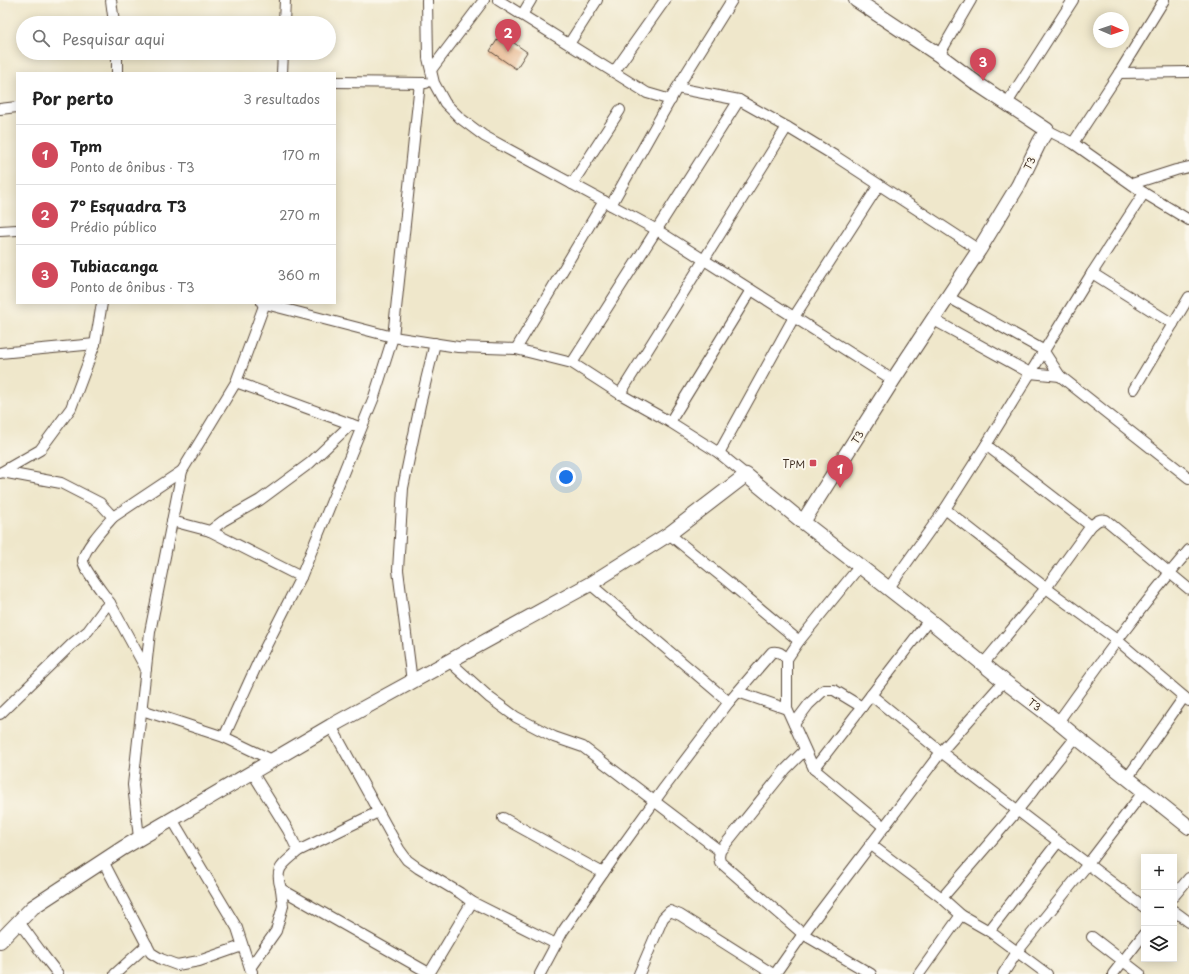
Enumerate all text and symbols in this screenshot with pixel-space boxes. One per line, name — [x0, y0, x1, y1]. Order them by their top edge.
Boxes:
north arrow — [1093, 12, 1129, 48]
search box — [16, 16, 336, 60]
pin: 2 — [495, 19, 521, 52]
icon: search — [30, 27, 52, 49]
text: Pesquisar aqui — [62, 27, 165, 50]
pin: 3 — [970, 48, 996, 81]
text: Por perto — [32, 85, 113, 111]
text: 3 resultados — [243, 89, 320, 108]
text: Tpm — [70, 134, 102, 157]
text: 1 — [42, 145, 48, 164]
text: 170 m — [282, 145, 320, 164]
street label: T3 — [1019, 153, 1039, 172]
text: Ponto de ônibus · T3 — [70, 157, 195, 176]
text: 7° Esquadra T3 — [70, 194, 187, 217]
text: 2 — [40, 205, 50, 224]
text: 270 m — [279, 205, 320, 224]
text: Prédio público — [70, 217, 157, 236]
text: Tubiacanga — [70, 254, 158, 277]
text: 3 — [41, 265, 49, 284]
text: 360 m — [277, 265, 320, 284]
text: Ponto de ônibus · T3 — [70, 277, 195, 296]
street label: T3 — [847, 427, 867, 447]
pin: 1 — [827, 455, 853, 488]
place label: TPM — [783, 456, 805, 471]
marker: TPM — [808, 458, 818, 468]
your location — [556, 467, 576, 487]
street label: T3 — [1025, 694, 1045, 714]
map controls — [1141, 854, 1177, 962]
button: + — [1141, 854, 1177, 890]
button: − — [1141, 890, 1177, 926]
button: layers — [1141, 926, 1177, 962]

